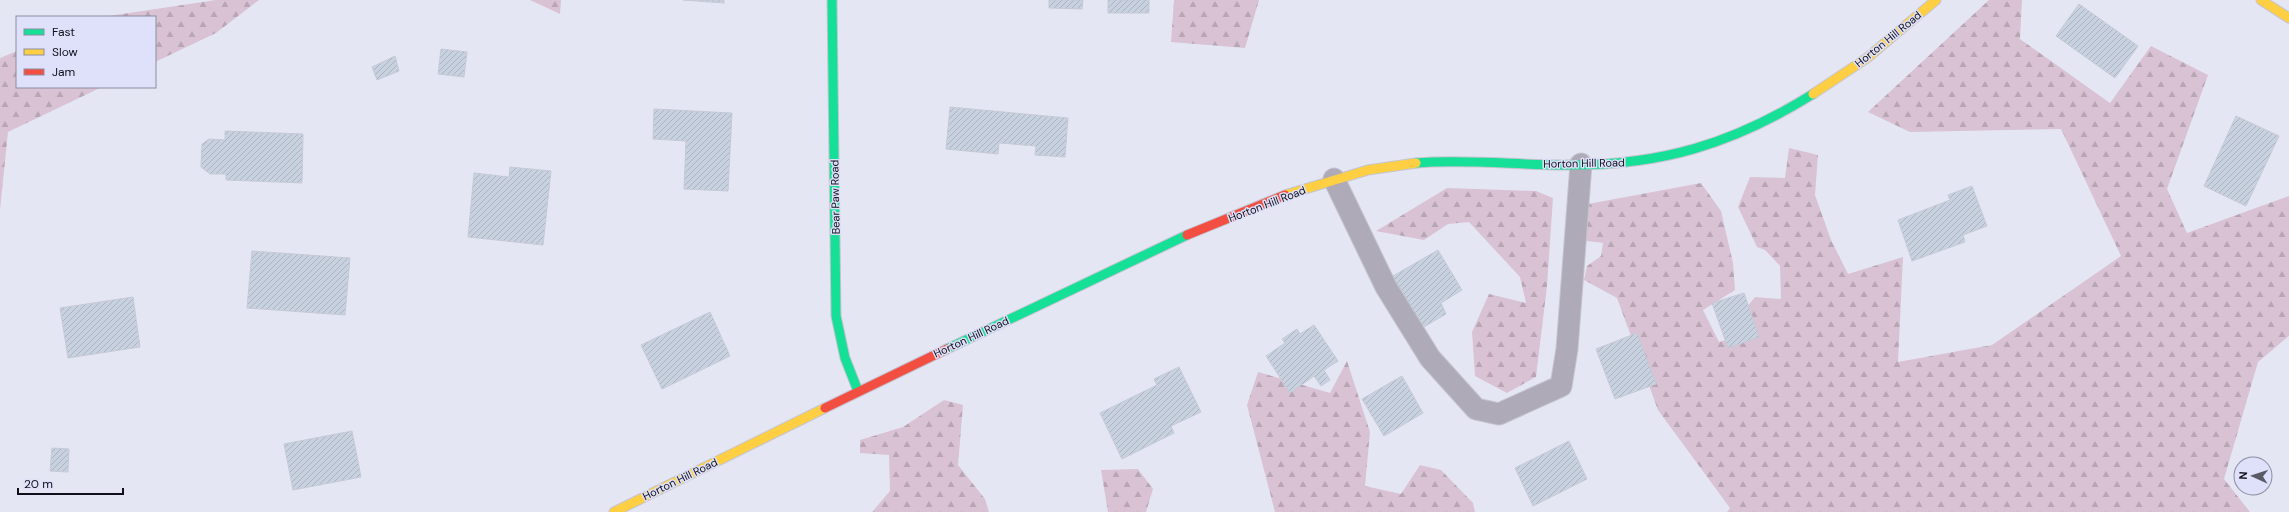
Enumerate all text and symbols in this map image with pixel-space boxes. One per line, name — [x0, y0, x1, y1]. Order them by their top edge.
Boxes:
street label: Horton Hill Road — [1852, 8, 1924, 70]
legend — [16, 16, 156, 88]
text: Fast — [52, 24, 75, 40]
text: Slow — [52, 44, 78, 60]
text: Jam — [52, 64, 75, 80]
street label: Horton Hill Road — [1543, 155, 1625, 171]
street label: Bear Paw Road — [827, 159, 843, 235]
street label: Horton Hill Road — [1226, 183, 1308, 225]
street label: Horton Hill Road — [931, 313, 1011, 361]
street label: Horton Hill Road — [640, 455, 720, 503]
north arrow — [2233, 456, 2273, 496]
scale bar — [18, 470, 123, 496]
text: N — [2236, 471, 2250, 480]
text: 20 m — [24, 476, 53, 492]

